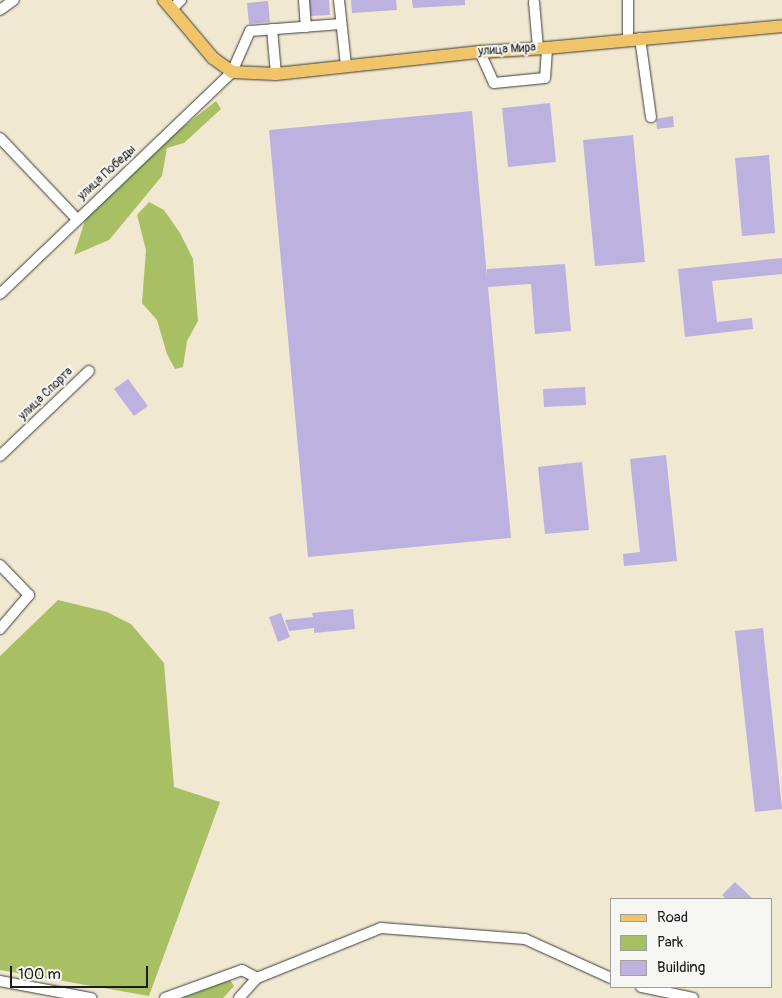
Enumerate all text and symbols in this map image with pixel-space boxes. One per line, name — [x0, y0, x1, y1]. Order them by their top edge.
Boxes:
street label: улица Мира — [478, 41, 536, 59]
street label: улица Победы — [75, 143, 139, 203]
street label: улица Спорта — [16, 365, 76, 423]
legend — [610, 898, 772, 988]
text: Road — [657, 908, 688, 927]
text: Park — [657, 933, 683, 952]
scale bar — [12, 956, 150, 988]
text: Building — [657, 958, 705, 977]
text: 100 m — [18, 965, 61, 984]

